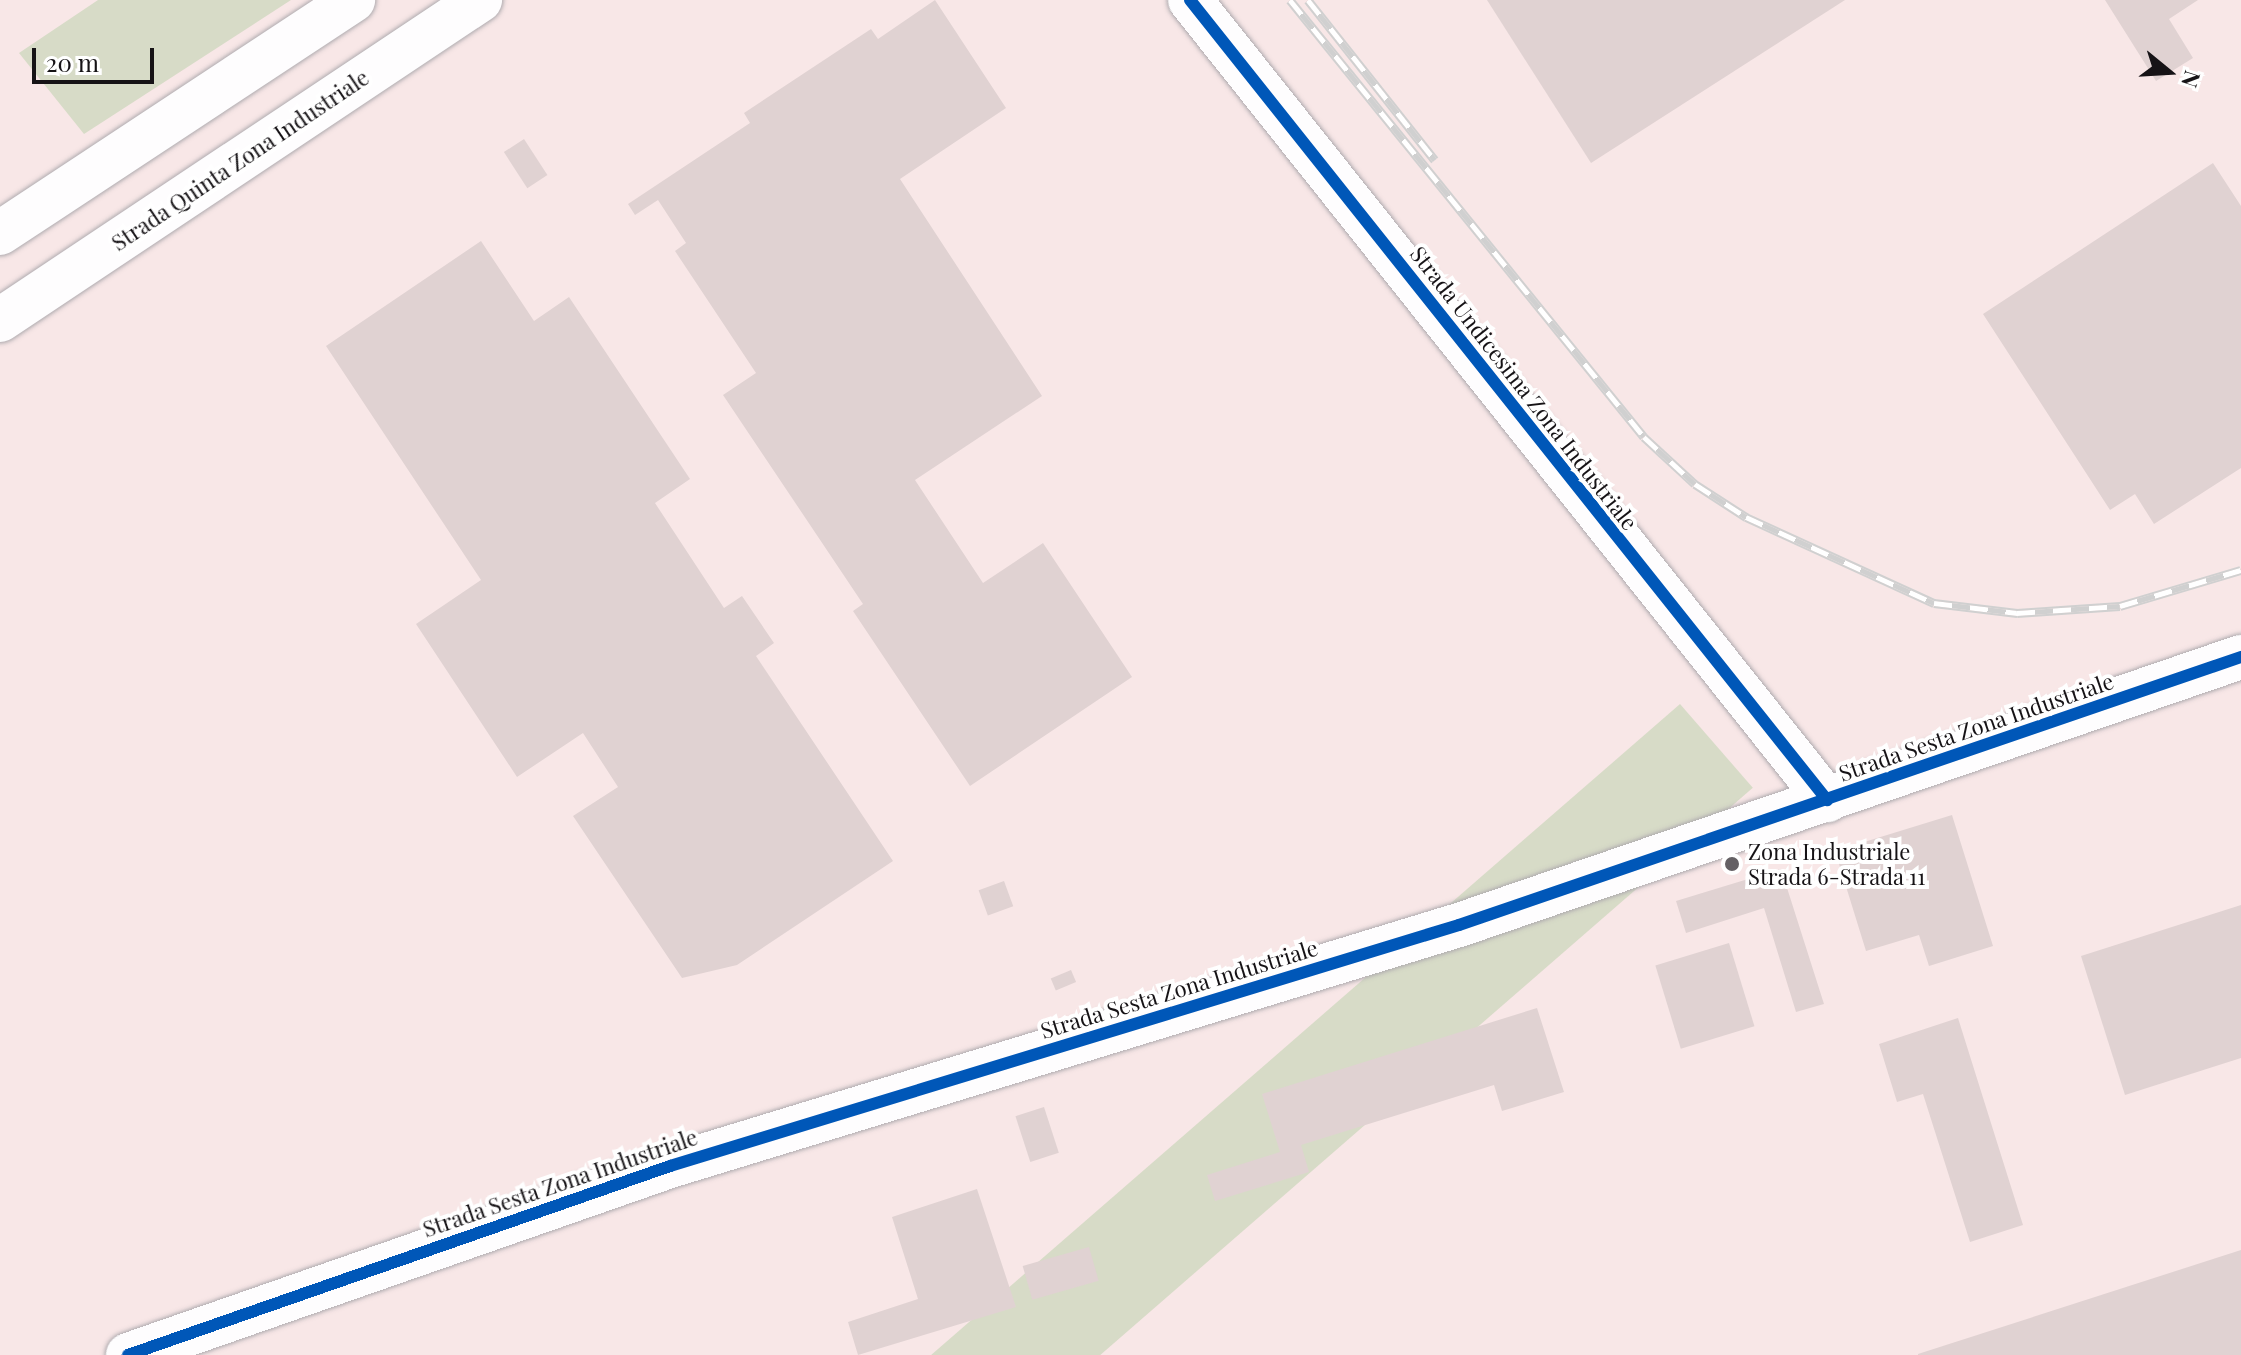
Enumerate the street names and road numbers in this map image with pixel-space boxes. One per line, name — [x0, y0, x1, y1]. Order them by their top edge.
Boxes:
street label: Strada Quinta Zona Industriale — [106, 64, 374, 256]
street label: Strada Undicesima Zona Industriale — [1405, 241, 1643, 535]
street label: Strada Sesta Zona Industriale — [1835, 667, 2117, 787]
street label: Strada Sesta Zona Industriale — [1037, 934, 1321, 1044]
street label: Strada Sesta Zona Industriale — [419, 1123, 701, 1243]

